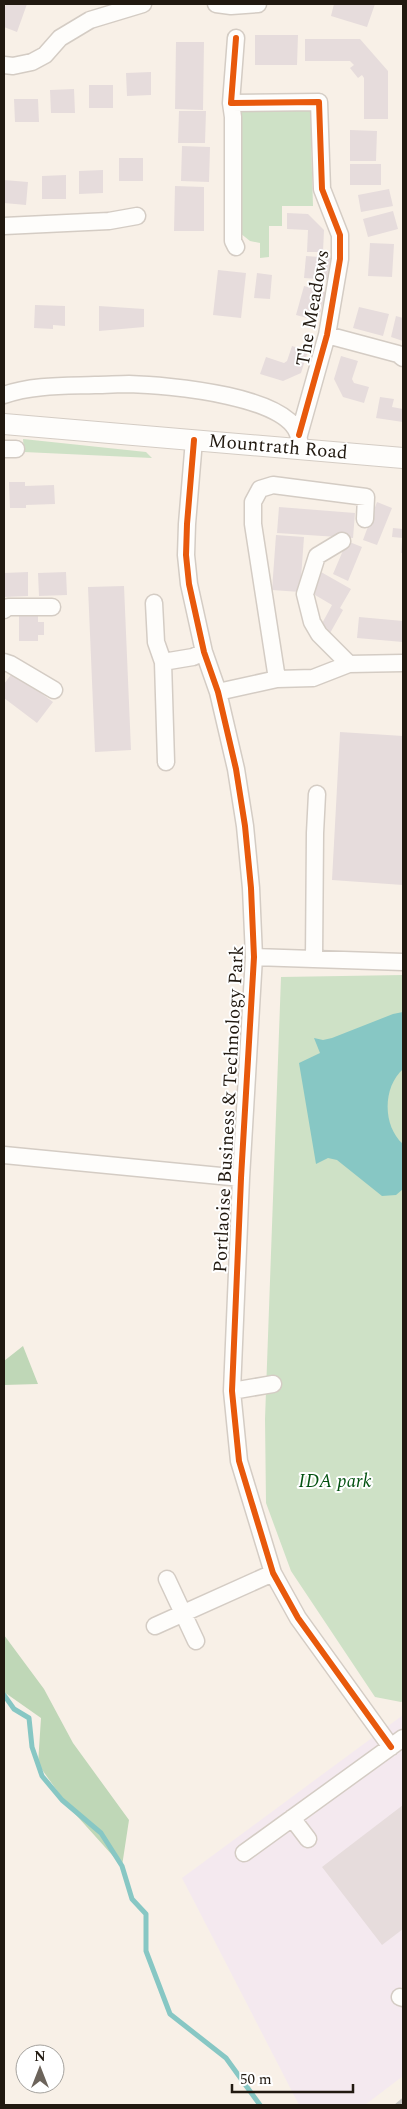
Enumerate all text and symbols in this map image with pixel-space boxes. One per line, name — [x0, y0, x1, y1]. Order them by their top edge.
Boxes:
street label: The Meadows — [288, 247, 338, 369]
street label: Mountrath Road — [207, 426, 349, 468]
street label: Portlaoise Business & Technology Park — [206, 944, 252, 1273]
park label: IDA park — [298, 1467, 372, 1496]
north arrow — [15, 2044, 65, 2094]
text: N — [34, 2046, 46, 2067]
scale bar — [232, 2062, 353, 2094]
text: 50 m — [240, 2068, 272, 2091]

